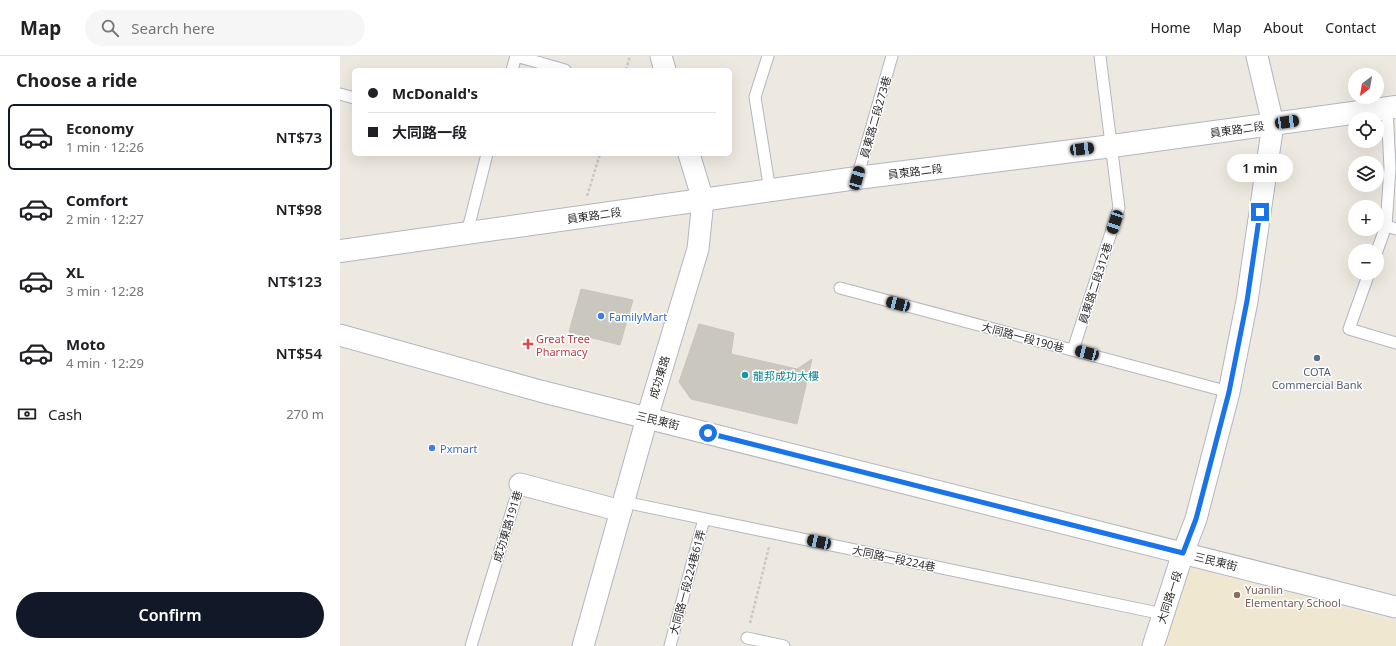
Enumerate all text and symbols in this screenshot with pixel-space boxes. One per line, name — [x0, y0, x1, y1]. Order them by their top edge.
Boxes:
search box — [85, 10, 365, 46]
text: Map — [20, 15, 61, 41]
icon: search — [99, 17, 121, 39]
text: Search here — [131, 18, 215, 38]
text: Home — [1151, 18, 1190, 37]
text: Map — [1212, 18, 1242, 37]
text: About — [1264, 18, 1303, 37]
text: Contact — [1325, 18, 1376, 37]
text: Choose a ride — [16, 68, 137, 92]
north arrow — [1348, 68, 1384, 104]
map controls — [1348, 68, 1384, 280]
street label: 員東路二段273巷 — [856, 74, 894, 160]
text: McDonald's — [392, 83, 478, 103]
button: locate — [1348, 112, 1384, 148]
car — [1274, 114, 1300, 130]
text: Economy — [66, 118, 134, 138]
street label: 員東路二段 — [1209, 118, 1265, 140]
icon: car — [18, 119, 54, 155]
text: 大同路一段 — [392, 122, 467, 142]
text: NT$73 — [276, 127, 322, 147]
text: 1 min · 12:26 — [66, 138, 144, 156]
car — [1069, 142, 1095, 156]
callout: 1 min — [1227, 154, 1293, 182]
button: layers — [1348, 156, 1384, 192]
text: 1 min — [1242, 159, 1278, 177]
street label: 員東路二段 — [887, 160, 943, 182]
car — [848, 165, 866, 191]
text: Comfort — [66, 190, 128, 210]
icon: car — [18, 191, 54, 227]
text: NT$98 — [276, 199, 322, 219]
button: + — [1348, 200, 1384, 236]
route end — [1251, 203, 1269, 221]
street label: 員東路二段 — [566, 204, 622, 226]
car — [1106, 209, 1124, 235]
text: 2 min · 12:27 — [66, 210, 144, 228]
street label: 員東路二段312巷 — [1075, 240, 1115, 326]
button: − — [1348, 244, 1384, 280]
text: XL — [66, 262, 84, 282]
icon: car — [18, 263, 54, 299]
text: NT$123 — [267, 271, 322, 291]
text: 3 min · 12:28 — [66, 282, 144, 300]
car — [885, 295, 911, 313]
place label: FamilyMart — [609, 309, 667, 324]
marker: FamilyMart — [596, 311, 606, 321]
street label: 大同路一段190巷 — [980, 319, 1066, 355]
place label: Great Tree Pharmacy — [536, 331, 590, 359]
text: Moto — [66, 334, 105, 354]
icon: car — [18, 335, 54, 371]
marker: Great Tree Pharmacy — [523, 339, 533, 349]
text: NT$54 — [276, 343, 322, 363]
car — [1074, 344, 1100, 362]
marker: COTA Commercial Bank — [1312, 353, 1322, 363]
text: 4 min · 12:29 — [66, 354, 144, 372]
street label: 成功東路 — [645, 354, 673, 400]
place label: COTA Commercial Bank — [1272, 364, 1362, 392]
place label: 龍邦成功大樓 — [753, 368, 819, 383]
marker: 龍邦成功大樓 — [740, 370, 750, 380]
icon: cash — [16, 403, 38, 425]
text: Cash — [48, 404, 82, 424]
text: 270 m — [286, 405, 324, 423]
street label: 三民東街 — [635, 407, 681, 433]
route start — [699, 424, 717, 442]
place label: Pxmart — [440, 441, 477, 456]
marker: Pxmart — [427, 443, 437, 453]
street label: 成功東路191巷 — [489, 488, 525, 564]
street label: 大同路一段224巷61弄 — [666, 528, 708, 636]
car — [806, 534, 832, 550]
street label: 大同路一段224巷 — [851, 542, 937, 574]
street label: 三民東街 — [1193, 548, 1239, 574]
street label: 大同路一段 — [1153, 569, 1185, 625]
place label: Yuanlin Elementary School — [1245, 582, 1341, 610]
marker: Yuanlin Elementary School — [1232, 590, 1242, 600]
button: Confirm — [16, 592, 324, 638]

